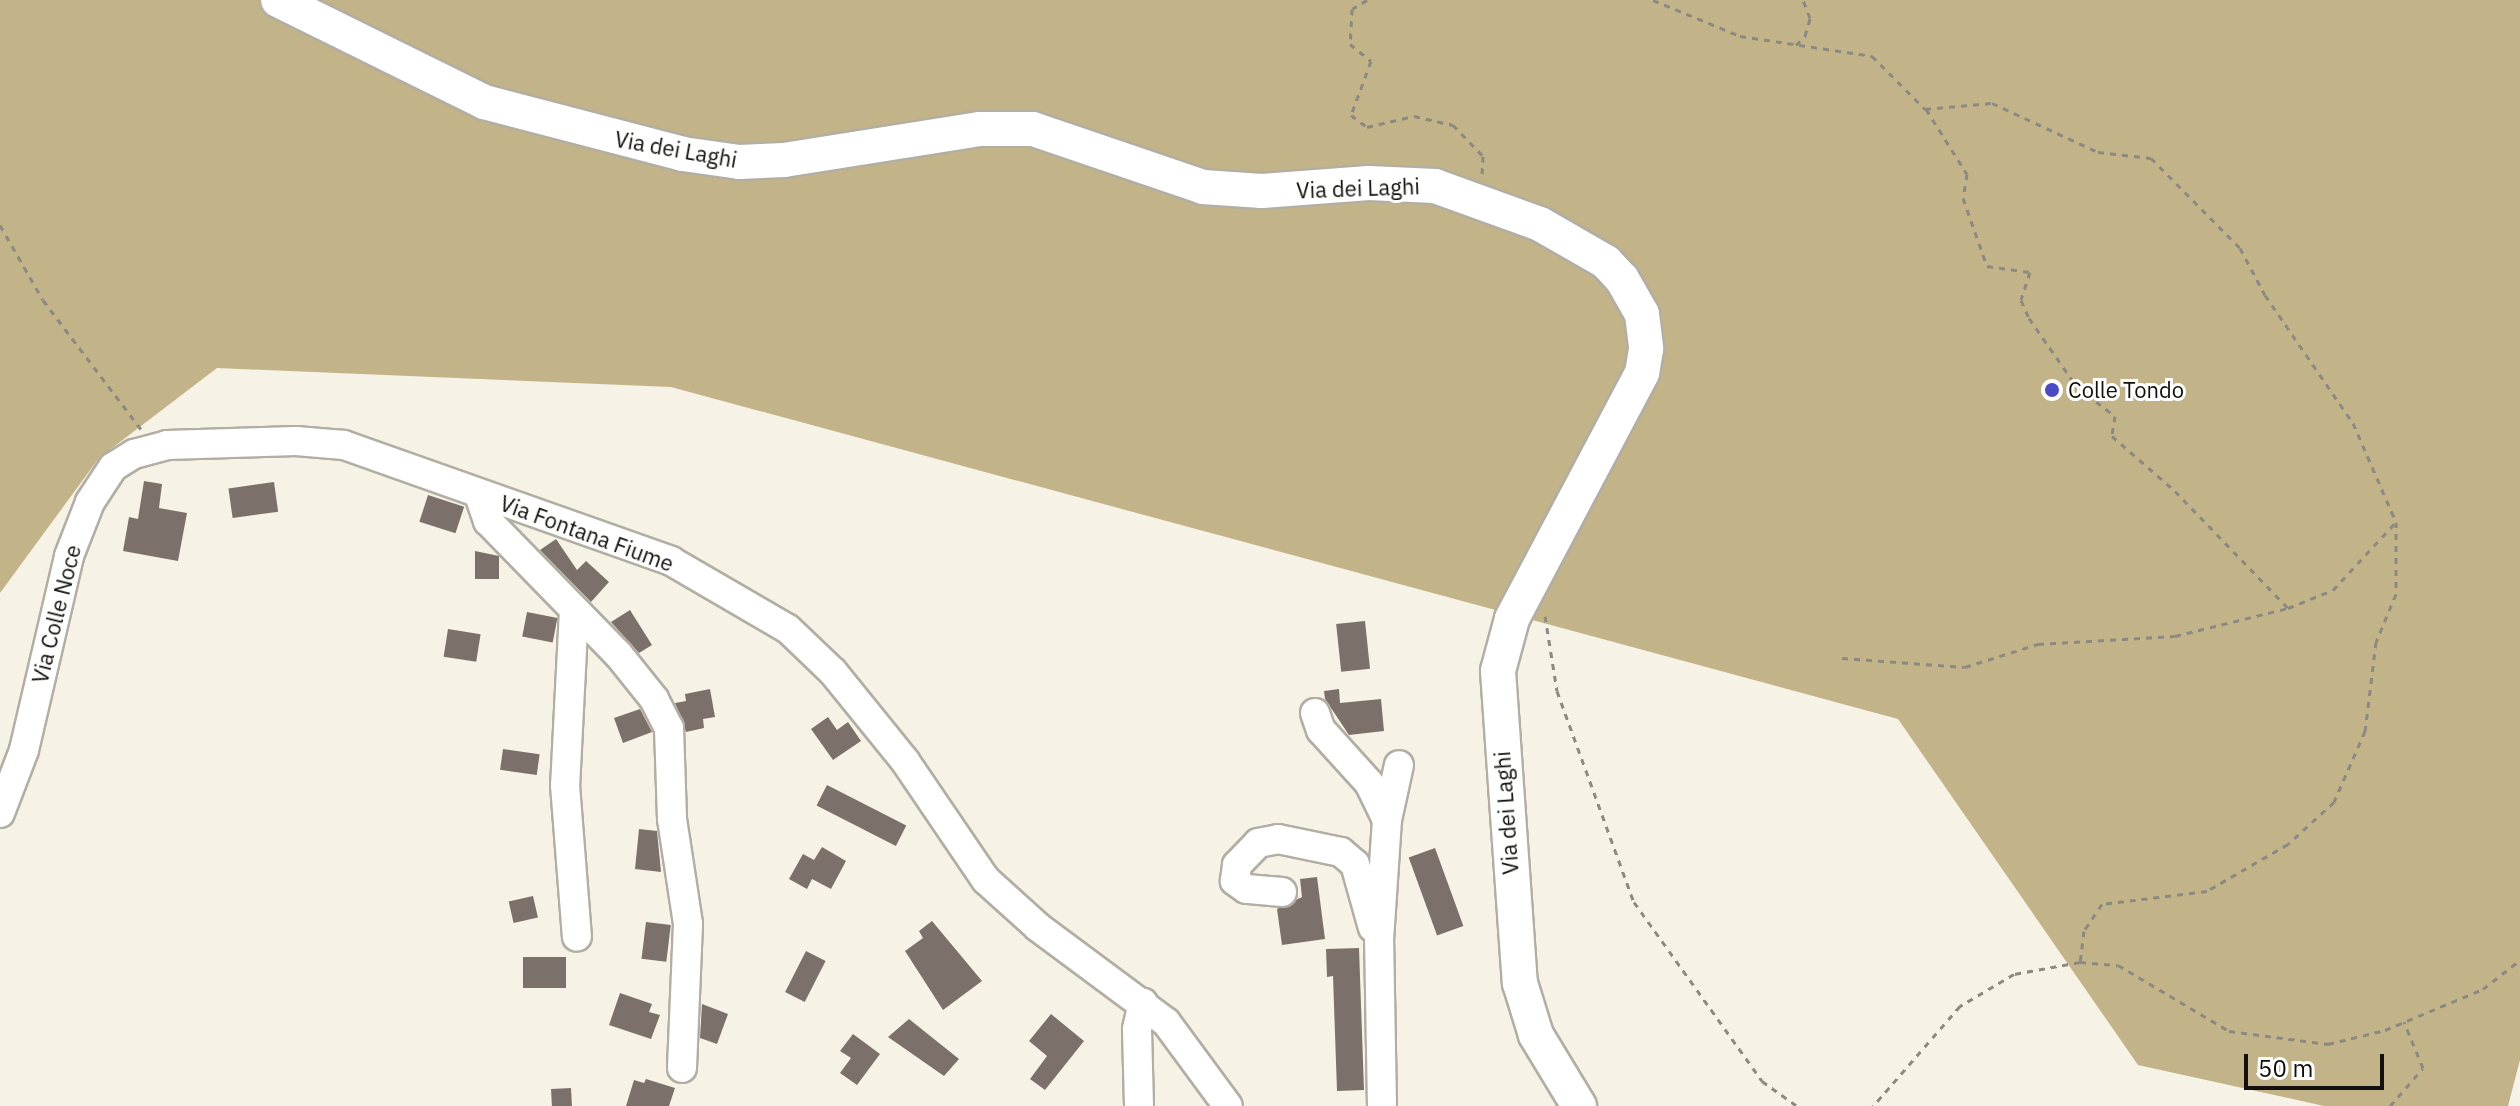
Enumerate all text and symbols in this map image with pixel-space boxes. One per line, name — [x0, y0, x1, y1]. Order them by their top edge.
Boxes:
street label: Via dei Laghi — [613, 125, 739, 173]
street label: Via dei Laghi — [1296, 173, 1420, 203]
place label: Colle Tondo — [2068, 377, 2184, 403]
marker: Colle Tondo — [2043, 381, 2061, 399]
street label: Via Fontana Fiume — [497, 489, 677, 577]
street label: Via Colle Noce — [26, 542, 86, 686]
street label: Via dei Laghi — [1489, 750, 1523, 876]
scale bar — [2248, 1038, 2388, 1088]
text: 50 m — [2258, 1052, 2313, 1084]

